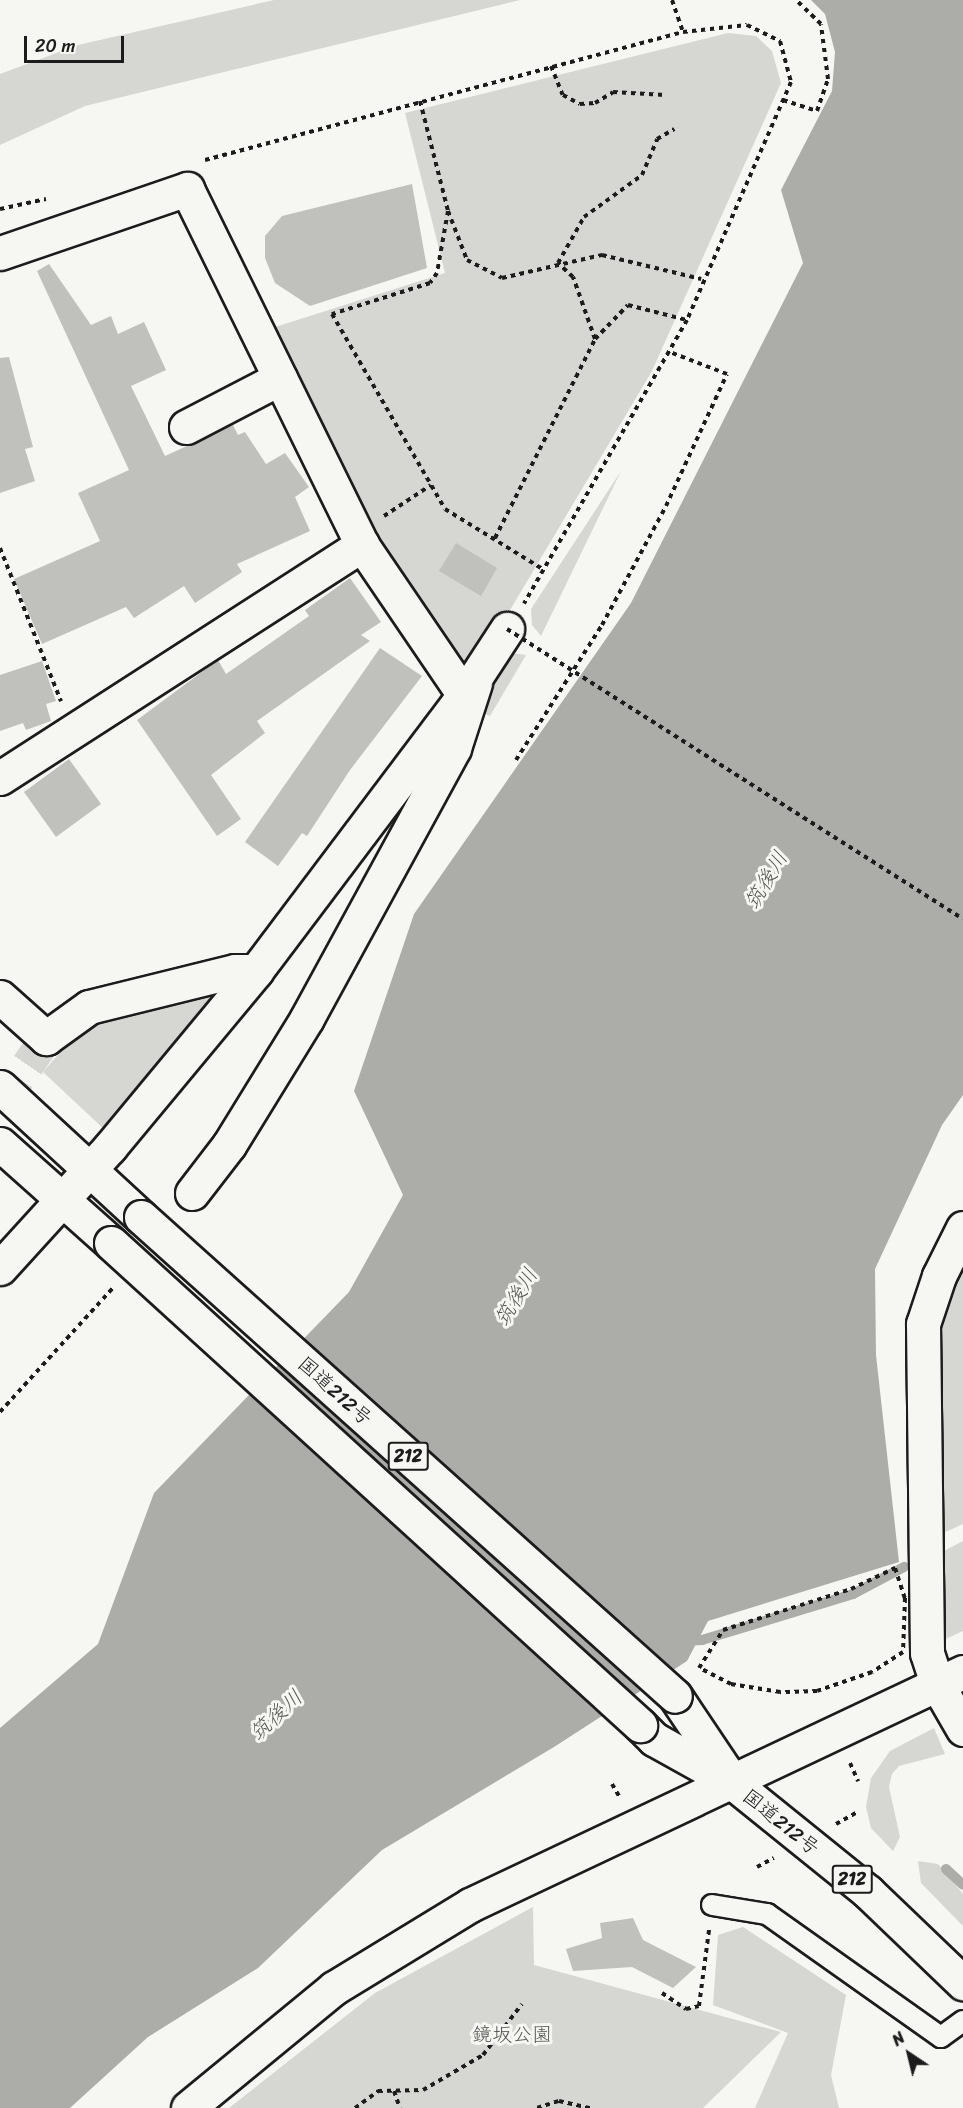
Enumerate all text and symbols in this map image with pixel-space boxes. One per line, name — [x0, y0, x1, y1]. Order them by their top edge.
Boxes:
scale bar — [27, 24, 128, 62]
text: 20 m — [35, 30, 75, 62]
water label: 筑後川 — [739, 847, 793, 913]
water label: 筑後川 — [489, 1264, 543, 1330]
street label: 国道212号 — [293, 1351, 377, 1431]
road number: 212 — [387, 1441, 429, 1471]
water label: 筑後川 — [244, 1684, 308, 1746]
street label: 国道212号 — [738, 1784, 824, 1860]
road number: 212 — [831, 1864, 873, 1894]
park label: 鏡坂公園 — [472, 2022, 552, 2046]
north arrow — [879, 2024, 939, 2084]
text: N — [886, 2024, 911, 2054]

